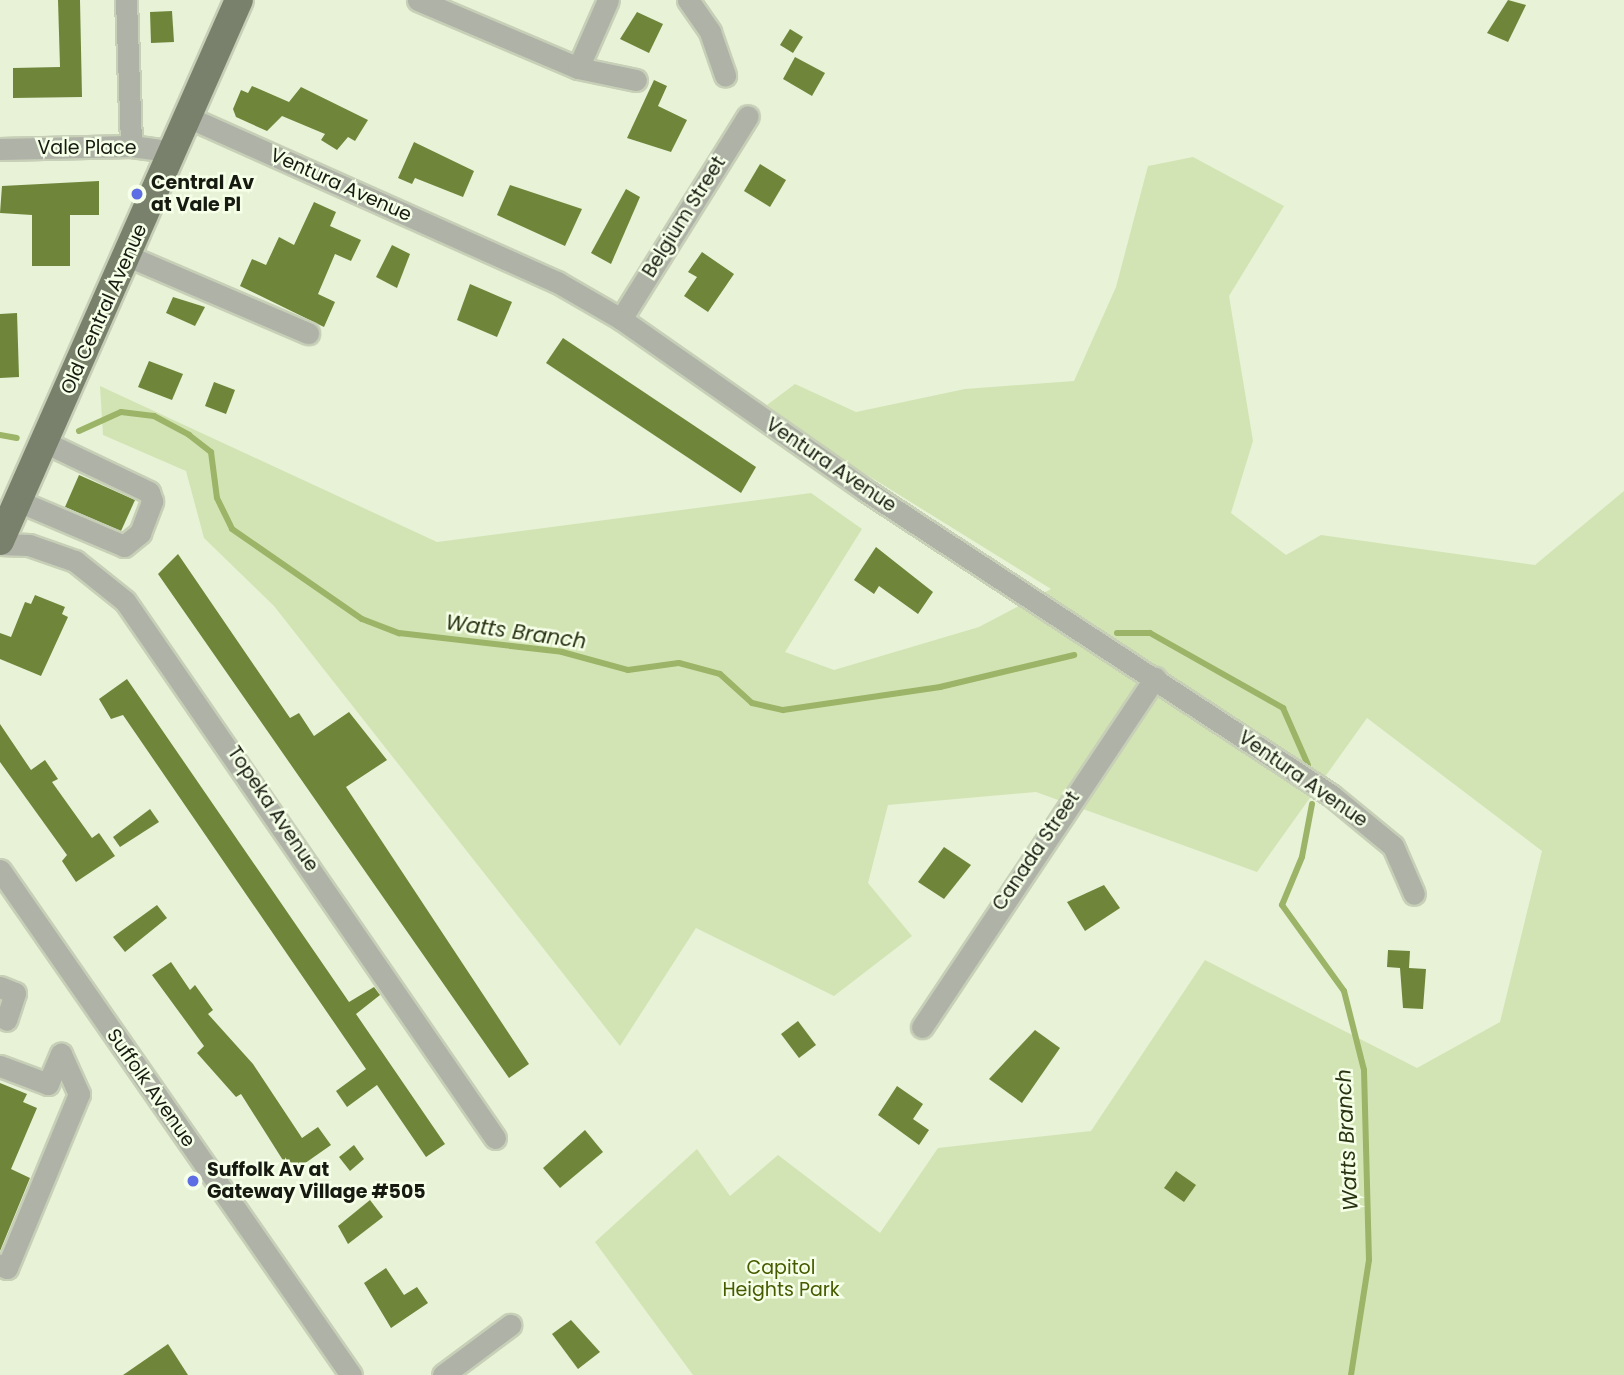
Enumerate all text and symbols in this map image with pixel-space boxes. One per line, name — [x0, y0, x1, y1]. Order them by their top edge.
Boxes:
street label: Vale Place — [37, 137, 137, 159]
street label: Ventura Avenue — [267, 144, 415, 226]
street label: Belgium Street — [638, 152, 730, 282]
place label: Central Av at Vale Pl — [151, 172, 254, 216]
marker: Central Av at Vale Pl — [129, 186, 145, 202]
street label: Old Central Avenue — [56, 220, 152, 398]
street label: Ventura Avenue — [762, 413, 900, 517]
water label: Watts Branch — [444, 610, 588, 654]
street label: Ventura Avenue — [1234, 726, 1372, 832]
street label: Topeka Avenue — [223, 742, 323, 876]
street label: Canada Street — [988, 787, 1084, 915]
street label: Suffolk Avenue — [102, 1025, 200, 1151]
water label: Watts Branch — [1331, 1069, 1363, 1211]
place label: Suffolk Av at Gateway Village #505 — [207, 1159, 426, 1203]
marker: Suffolk Av at Gateway Village #505 — [185, 1173, 201, 1189]
park label: Capitol Heights Park — [722, 1257, 840, 1301]

